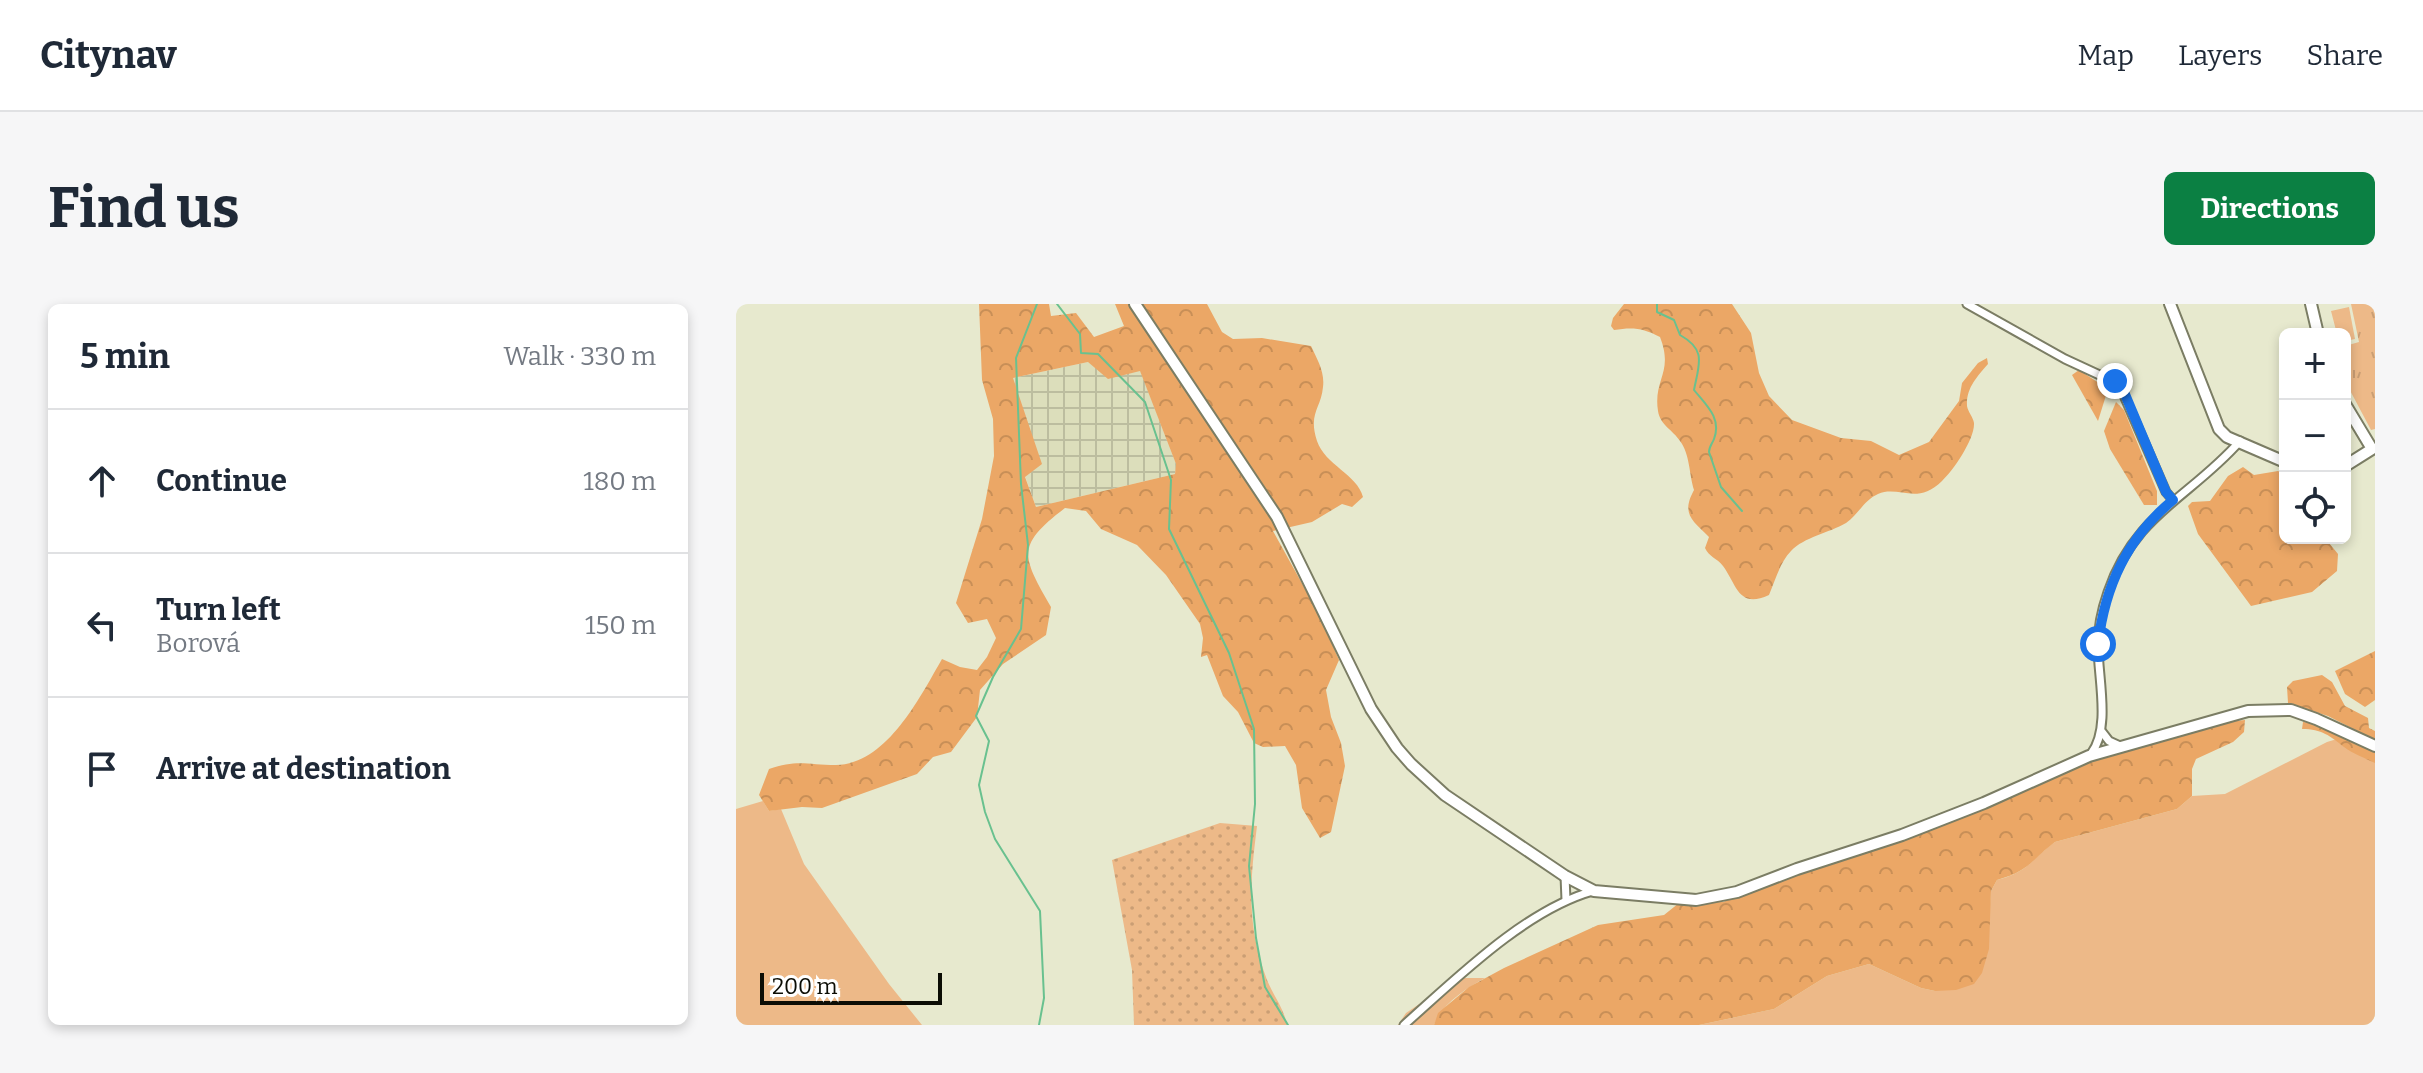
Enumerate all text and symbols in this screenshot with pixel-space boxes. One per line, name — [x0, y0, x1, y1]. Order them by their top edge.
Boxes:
text: Citynav — [40, 32, 177, 78]
text: Map — [2077, 39, 2134, 72]
text: Layers — [2178, 39, 2262, 72]
text: Share — [2306, 39, 2383, 72]
button: Directions — [2164, 172, 2375, 245]
text: Find us — [48, 175, 240, 242]
map controls — [2279, 328, 2351, 544]
button: + — [2279, 328, 2351, 400]
text: 5 min — [80, 336, 170, 377]
text: Walk · 330 m — [503, 341, 656, 372]
route end — [2097, 363, 2133, 399]
button: − — [2279, 400, 2351, 472]
icon: ahead — [80, 459, 124, 503]
text: Continue — [156, 463, 287, 499]
text: 180 m — [583, 466, 656, 497]
button: locate — [2279, 472, 2351, 544]
text: Turn left — [156, 592, 281, 628]
icon: left — [80, 603, 124, 647]
text: 150 m — [585, 610, 656, 641]
route start — [2080, 626, 2116, 662]
text: Borová — [156, 628, 240, 659]
icon: arrive — [80, 747, 124, 791]
text: Arrive at destination — [156, 751, 451, 787]
scale bar — [760, 969, 942, 1005]
text: 200 m — [772, 973, 838, 1000]

